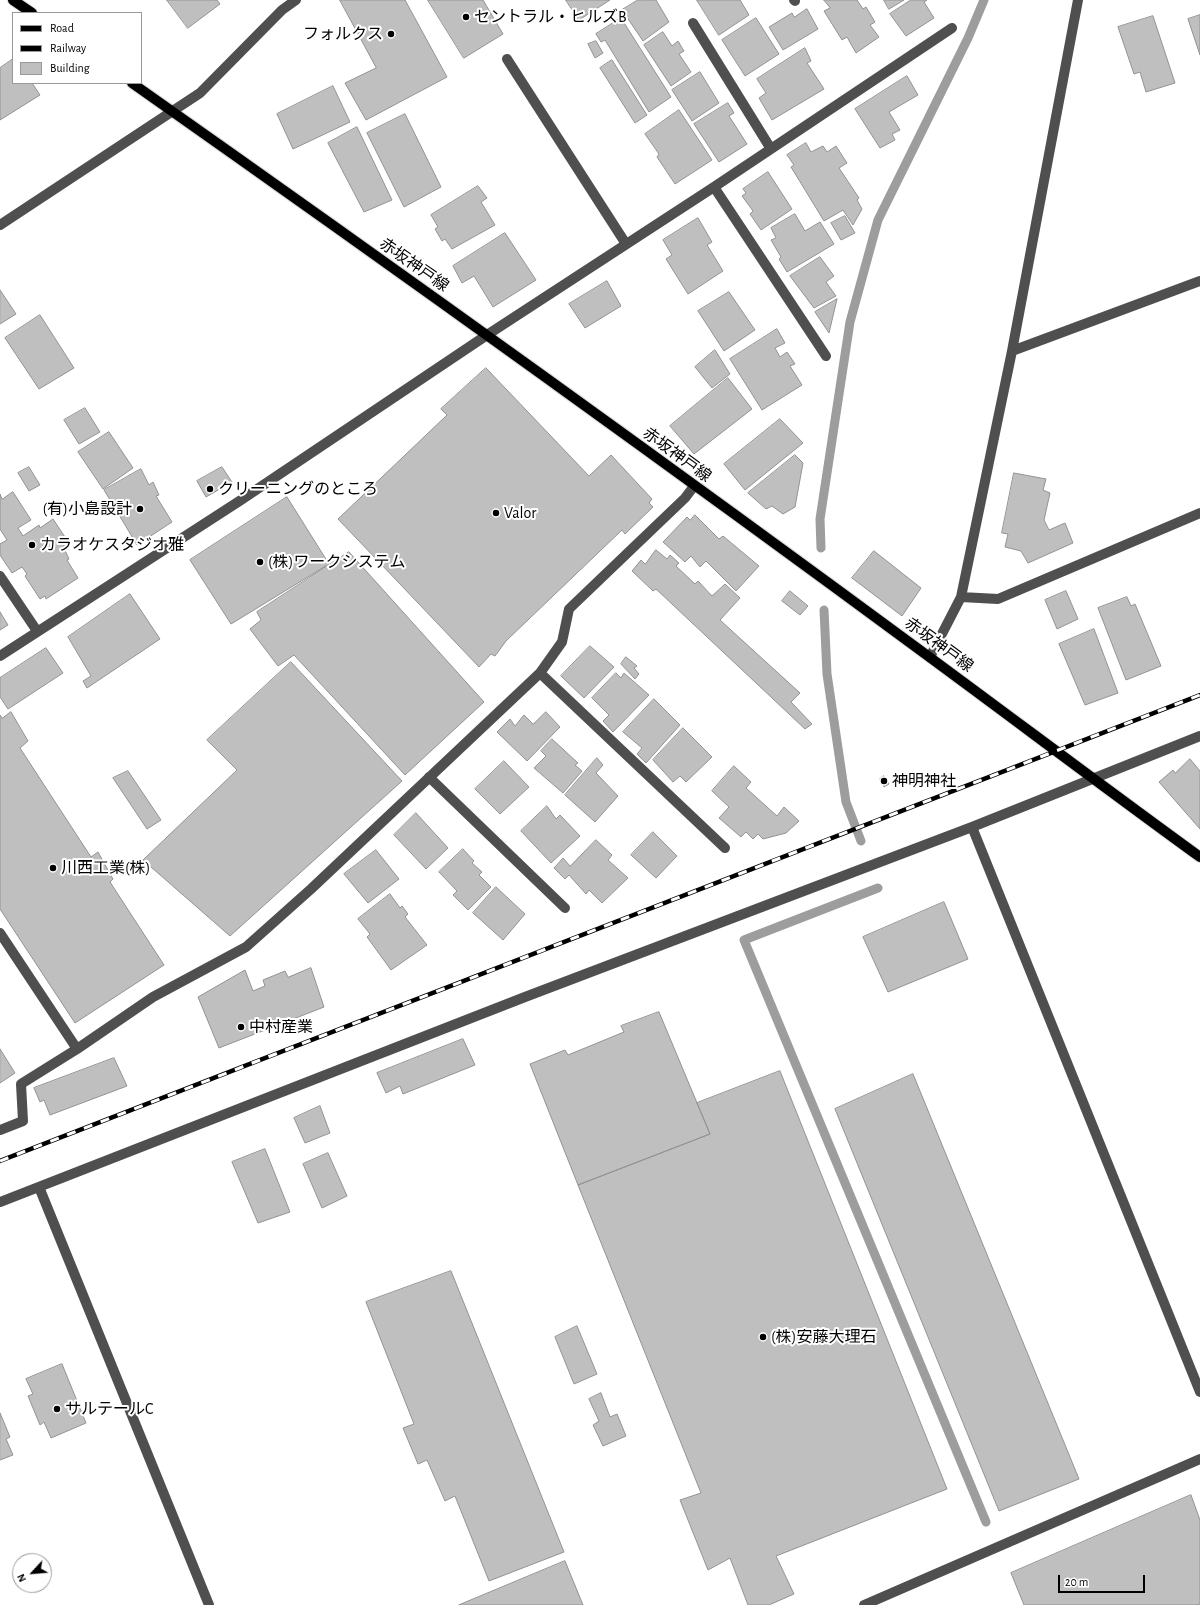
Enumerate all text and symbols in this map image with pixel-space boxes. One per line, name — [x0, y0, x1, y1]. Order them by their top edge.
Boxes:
place label: セントラル・ヒルズB — [474, 7, 627, 27]
legend — [12, 12, 142, 84]
marker: セントラル・ヒルズB — [461, 12, 471, 22]
text: Road — [50, 22, 74, 34]
place label: フォルクス — [303, 24, 383, 44]
marker: フォルクス — [386, 29, 396, 39]
text: Railway — [50, 42, 86, 54]
text: Building — [50, 62, 90, 74]
street label: 赤坂神戸線 — [376, 234, 452, 296]
street label: 赤坂神戸線 — [639, 424, 715, 486]
place label: クリーニングのところ — [218, 479, 378, 499]
marker: クリーニングのところ — [205, 484, 215, 494]
place label: (有)小島設計 — [42, 499, 132, 519]
place label: Valor — [504, 503, 536, 523]
marker: (有)小島設計 — [135, 504, 145, 514]
marker: Valor — [491, 508, 501, 518]
place label: カラオケスタジオ雅 — [40, 535, 184, 555]
marker: カラオケスタジオ雅 — [27, 540, 37, 550]
place label: (株)ワークシステム — [268, 552, 406, 572]
marker: (株)ワークシステム — [255, 557, 265, 567]
street label: 赤坂神戸線 — [901, 614, 977, 676]
place label: 神明神社 — [892, 771, 956, 791]
marker: 神明神社 — [879, 776, 889, 786]
place label: 川西工業(株) — [61, 858, 151, 878]
marker: 川西工業(株) — [48, 863, 58, 873]
place label: 中村産業 — [249, 1017, 313, 1037]
marker: 中村産業 — [236, 1022, 246, 1032]
place label: (株)安藤大理石 — [771, 1327, 877, 1347]
marker: (株)安藤大理石 — [758, 1332, 768, 1342]
place label: サルテールC — [65, 1399, 153, 1419]
marker: サルテールC — [52, 1404, 62, 1414]
north arrow — [12, 1553, 52, 1593]
scale bar — [1060, 1567, 1147, 1593]
text: N — [15, 1572, 28, 1584]
text: 20 m — [1065, 1576, 1088, 1588]

